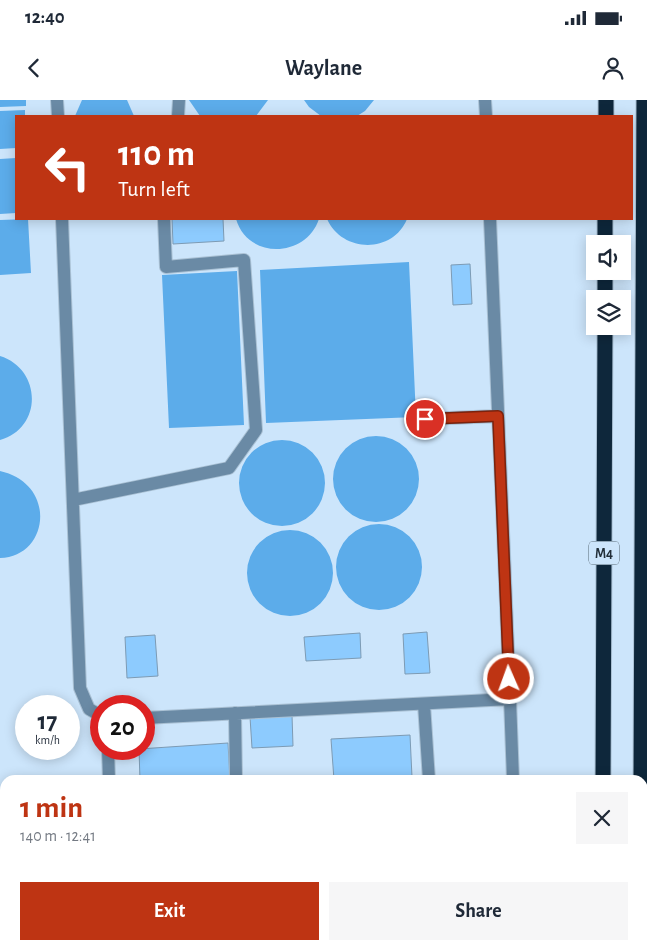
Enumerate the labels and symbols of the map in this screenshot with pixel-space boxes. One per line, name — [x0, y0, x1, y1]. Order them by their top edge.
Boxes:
pin — [404, 398, 446, 440]
road number: M4 — [589, 542, 619, 564]
position arrow — [482, 652, 534, 704]
speed limit sign: 20 — [90, 695, 155, 760]

